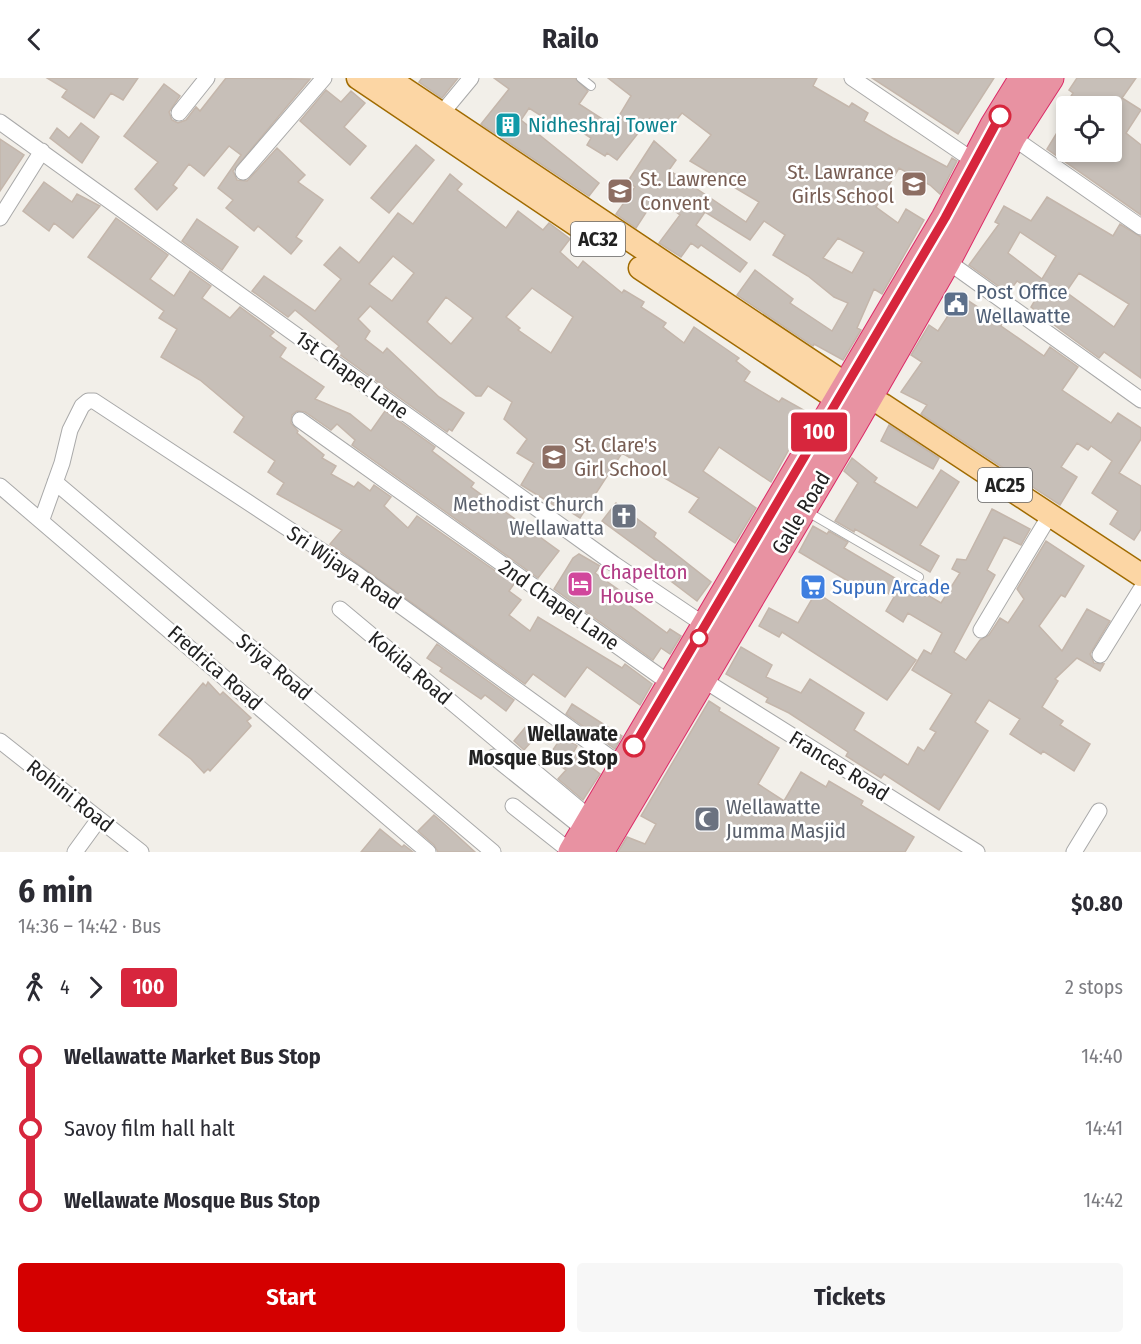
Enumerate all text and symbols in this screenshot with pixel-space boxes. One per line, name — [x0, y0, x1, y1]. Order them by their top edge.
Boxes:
icon: back — [18, 23, 51, 56]
text: Railo — [542, 23, 599, 55]
icon: search — [1090, 23, 1123, 56]
map controls — [1056, 96, 1122, 162]
button: locate — [1056, 96, 1122, 162]
unlabelled marker — [989, 105, 1011, 127]
building icon: Nidheshraj Tower — [493, 110, 523, 140]
place label: Nidheshraj Tower — [528, 112, 677, 138]
place label: St. Lawrance Girls School — [787, 159, 894, 209]
place label: St. Lawrence Convent — [640, 166, 747, 216]
school or university icon: St. Lawrance Girls School — [899, 169, 929, 199]
school or university icon: St. Lawrence Convent — [605, 176, 635, 206]
road number: AC32 — [571, 222, 625, 256]
place label: Post Office Wellawatte — [976, 279, 1071, 329]
public building icon: Post Office Wellawatte — [941, 289, 971, 319]
street label: 1st Chapel Lane — [290, 325, 414, 425]
line badge: 100 — [784, 412, 854, 452]
text: 100 — [803, 419, 835, 445]
place label: St. Clare's Girl School — [574, 432, 668, 482]
school or university icon: St. Clare's Girl School — [539, 442, 569, 472]
street label: Galle Road — [766, 467, 836, 559]
road number: AC25 — [978, 468, 1032, 502]
place label: Methodist Church Wellawatta — [453, 491, 604, 541]
church icon: Methodist Church Wellawatta — [609, 501, 639, 531]
street label: Sri Wijaya Road — [282, 520, 406, 616]
street label: 2nd Chapel Lane — [494, 554, 624, 656]
place label: Chapelton House — [600, 559, 688, 609]
hotel icon: Chapelton House — [565, 569, 595, 599]
supermarket icon: Supun Arcade — [798, 572, 828, 602]
place label: Supun Arcade — [832, 574, 950, 600]
street label: Fredrica Road — [162, 620, 268, 716]
street label: Kokila Road — [363, 626, 457, 710]
street label: Sriya Road — [231, 628, 317, 706]
unlabelled marker — [690, 629, 708, 647]
place label: Wellawate Mosque Bus Stop — [468, 721, 618, 771]
street label: Frances Road — [784, 725, 894, 807]
marker: Wellawate Mosque Bus Stop — [623, 735, 645, 757]
street label: Rohini Road — [21, 754, 119, 838]
place label: Wellawatte Jumma Masjid — [726, 794, 846, 844]
mosque icon: Wellawatte Jumma Masjid — [692, 804, 722, 834]
text: 6 min — [18, 871, 93, 911]
text: $0.80 — [1071, 890, 1123, 917]
text: 14:36 – 14:42 · Bus — [18, 914, 161, 938]
icon: walk — [18, 971, 51, 1004]
icon: forward — [79, 971, 112, 1004]
text: 100 — [133, 974, 165, 1000]
text: 4 — [60, 975, 70, 999]
text: 2 stops — [1065, 975, 1123, 999]
text: Wellawatte Market Bus Stop — [64, 1043, 321, 1070]
text: 14:40 — [1081, 1044, 1123, 1068]
text: Savoy film hall halt — [64, 1115, 235, 1142]
text: 14:41 — [1085, 1116, 1123, 1140]
text: Wellawate Mosque Bus Stop — [64, 1187, 320, 1214]
text: 14:42 — [1083, 1188, 1123, 1212]
button: Start — [18, 1263, 565, 1332]
button: Tickets — [577, 1263, 1123, 1332]

